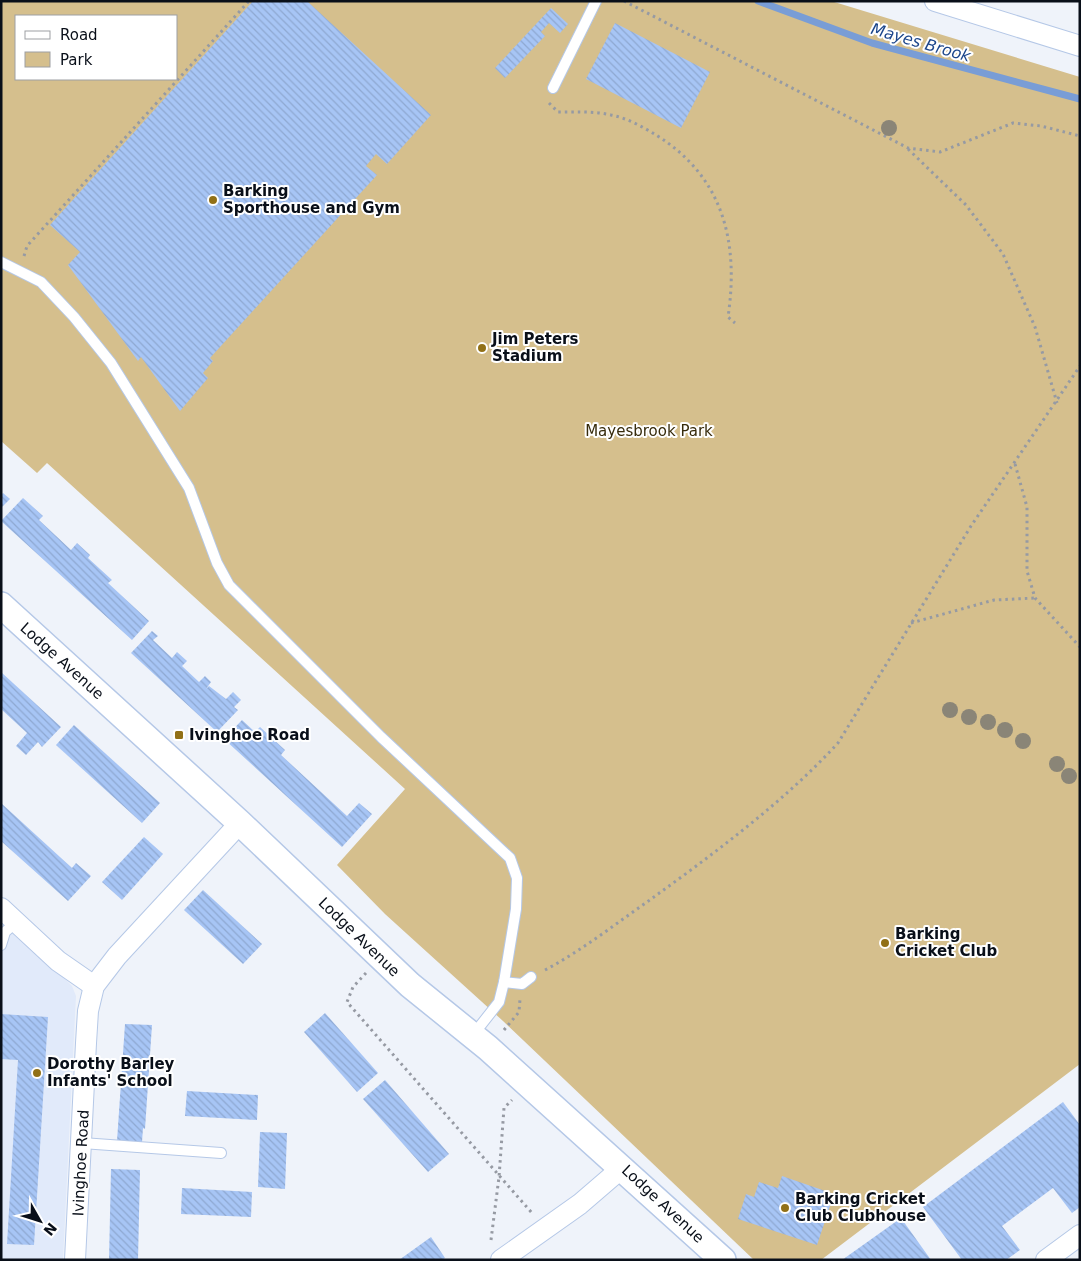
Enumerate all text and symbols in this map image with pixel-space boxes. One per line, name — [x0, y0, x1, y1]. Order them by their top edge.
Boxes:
legend — [15, 15, 178, 80]
water label: Mayes Brook — [869, 19, 974, 66]
text: Road — [60, 26, 98, 44]
text: Park — [60, 51, 93, 69]
place label: Barking Sporthouse and Gym — [223, 182, 400, 217]
marker: Barking Sporthouse and Gym — [207, 194, 219, 206]
place label: Jim Peters Stadium — [491, 330, 578, 365]
marker: Jim Peters Stadium — [476, 342, 488, 354]
park label: Mayesbrook Park — [585, 422, 713, 440]
street label: Lodge Avenue — [17, 619, 107, 703]
place label: Ivinghoe Road — [189, 726, 310, 744]
marker: Ivinghoe Road — [173, 729, 185, 741]
street label: Lodge Avenue — [315, 894, 403, 980]
place label: Barking Cricket Club — [895, 925, 997, 960]
marker: Barking Cricket Club — [879, 937, 891, 949]
place label: Dorothy Barley Infants' School — [47, 1055, 175, 1090]
marker: Dorothy Barley Infants' School — [31, 1067, 43, 1079]
street label: Ivinghoe Road — [69, 1109, 93, 1217]
street label: Lodge Avenue — [618, 1161, 708, 1247]
place label: Barking Cricket Club Clubhouse — [795, 1190, 926, 1225]
north arrow — [15, 1196, 65, 1246]
marker: Barking Cricket Club Clubhouse — [779, 1202, 791, 1214]
text: N — [40, 1220, 60, 1239]

